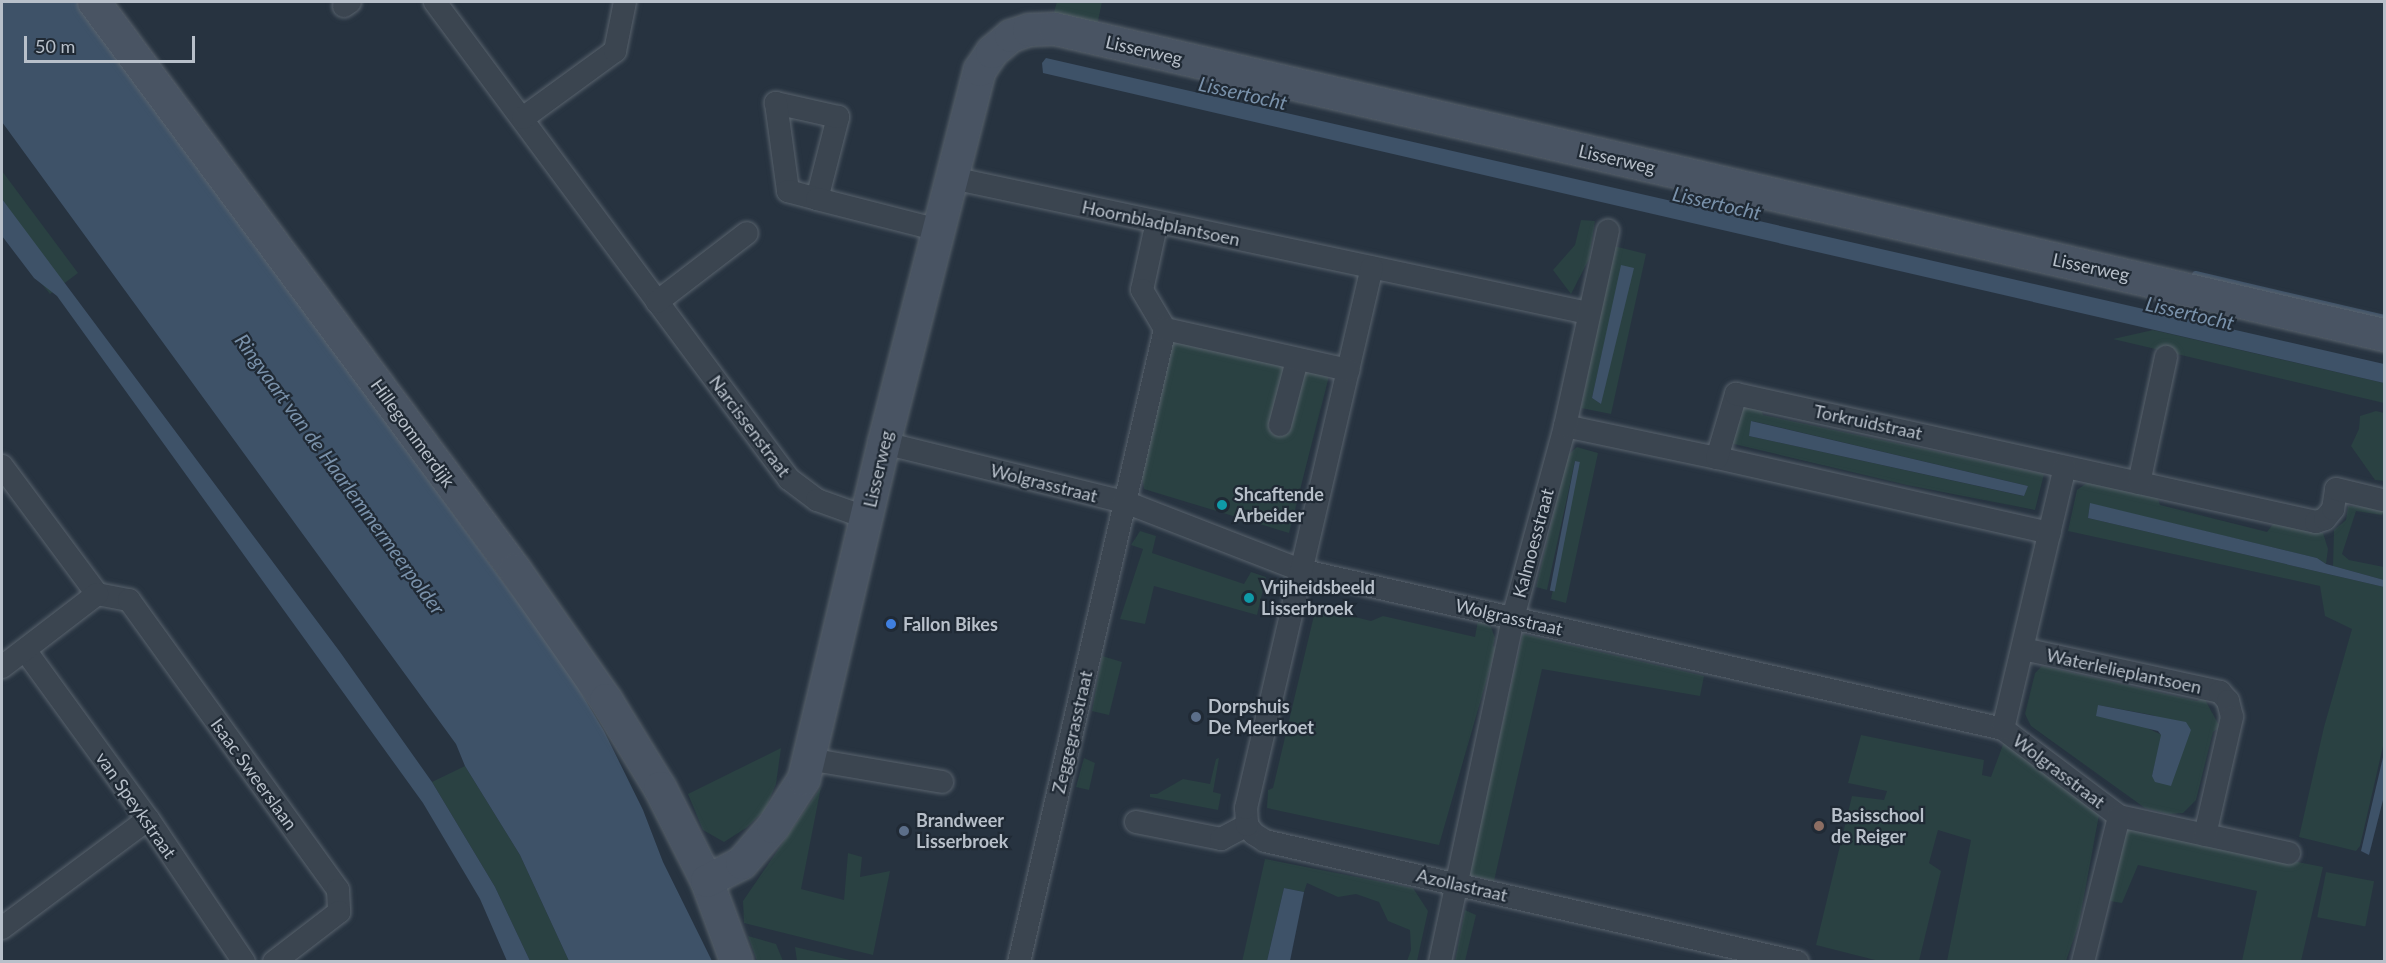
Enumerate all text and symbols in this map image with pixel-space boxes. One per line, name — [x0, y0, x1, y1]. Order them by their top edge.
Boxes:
scale bar — [27, 24, 198, 62]
street label: Lisserweg — [1104, 31, 1184, 69]
text: 50 m — [35, 35, 75, 57]
water label: Lissertocht — [1196, 71, 1290, 115]
street label: Lisserweg — [1577, 140, 1657, 178]
water label: Lissertocht — [1670, 181, 1764, 225]
street label: Hoornbladplantsoen — [1080, 196, 1242, 250]
street label: Lisserweg — [2051, 248, 2131, 286]
water label: Lissertocht — [2143, 291, 2237, 335]
water label: Ringvaart van de Haarlemmermeerpolder — [230, 329, 450, 619]
street label: Narcissenstraat — [705, 371, 795, 481]
street label: Hillegommerdijk — [366, 375, 460, 491]
street label: Torkruidstraat — [1812, 400, 1924, 444]
street label: Lisserweg — [859, 429, 897, 509]
street label: Wolgrasstraat — [988, 459, 1100, 507]
place label: Shcaftende Arbeider — [1234, 484, 1324, 526]
street label: Kalmoesstraat — [1508, 486, 1558, 600]
marker: Shcaftende Arbeider — [1215, 498, 1229, 512]
place label: Vrijheidsbeeld Lisserbroek — [1261, 577, 1375, 620]
marker: Vrijheidsbeeld Lisserbroek — [1242, 591, 1256, 605]
street label: Wolgrasstraat — [1453, 594, 1565, 640]
place label: Fallon Bikes — [903, 613, 998, 635]
marker: Fallon Bikes — [884, 617, 898, 631]
street label: Waterlelieplantsoen — [2045, 644, 2203, 698]
street label: Zeggegrasstraat — [1047, 669, 1097, 795]
place label: Dorpshuis De Meerkoet — [1208, 696, 1314, 738]
marker: Dorpshuis De Meerkoet — [1189, 710, 1203, 724]
street label: Isaac Sweerslaan — [206, 714, 302, 834]
street label: Wolgrasstraat — [2009, 729, 2109, 813]
street label: van Speykstraat — [91, 748, 181, 862]
place label: Basisschool de Reiger — [1831, 805, 1924, 848]
place label: Brandweer Lisserbroek — [916, 810, 1008, 852]
marker: Basisschool de Reiger — [1812, 819, 1826, 833]
marker: Brandweer Lisserbroek — [897, 824, 911, 838]
street label: Azollastraat — [1414, 864, 1510, 906]

